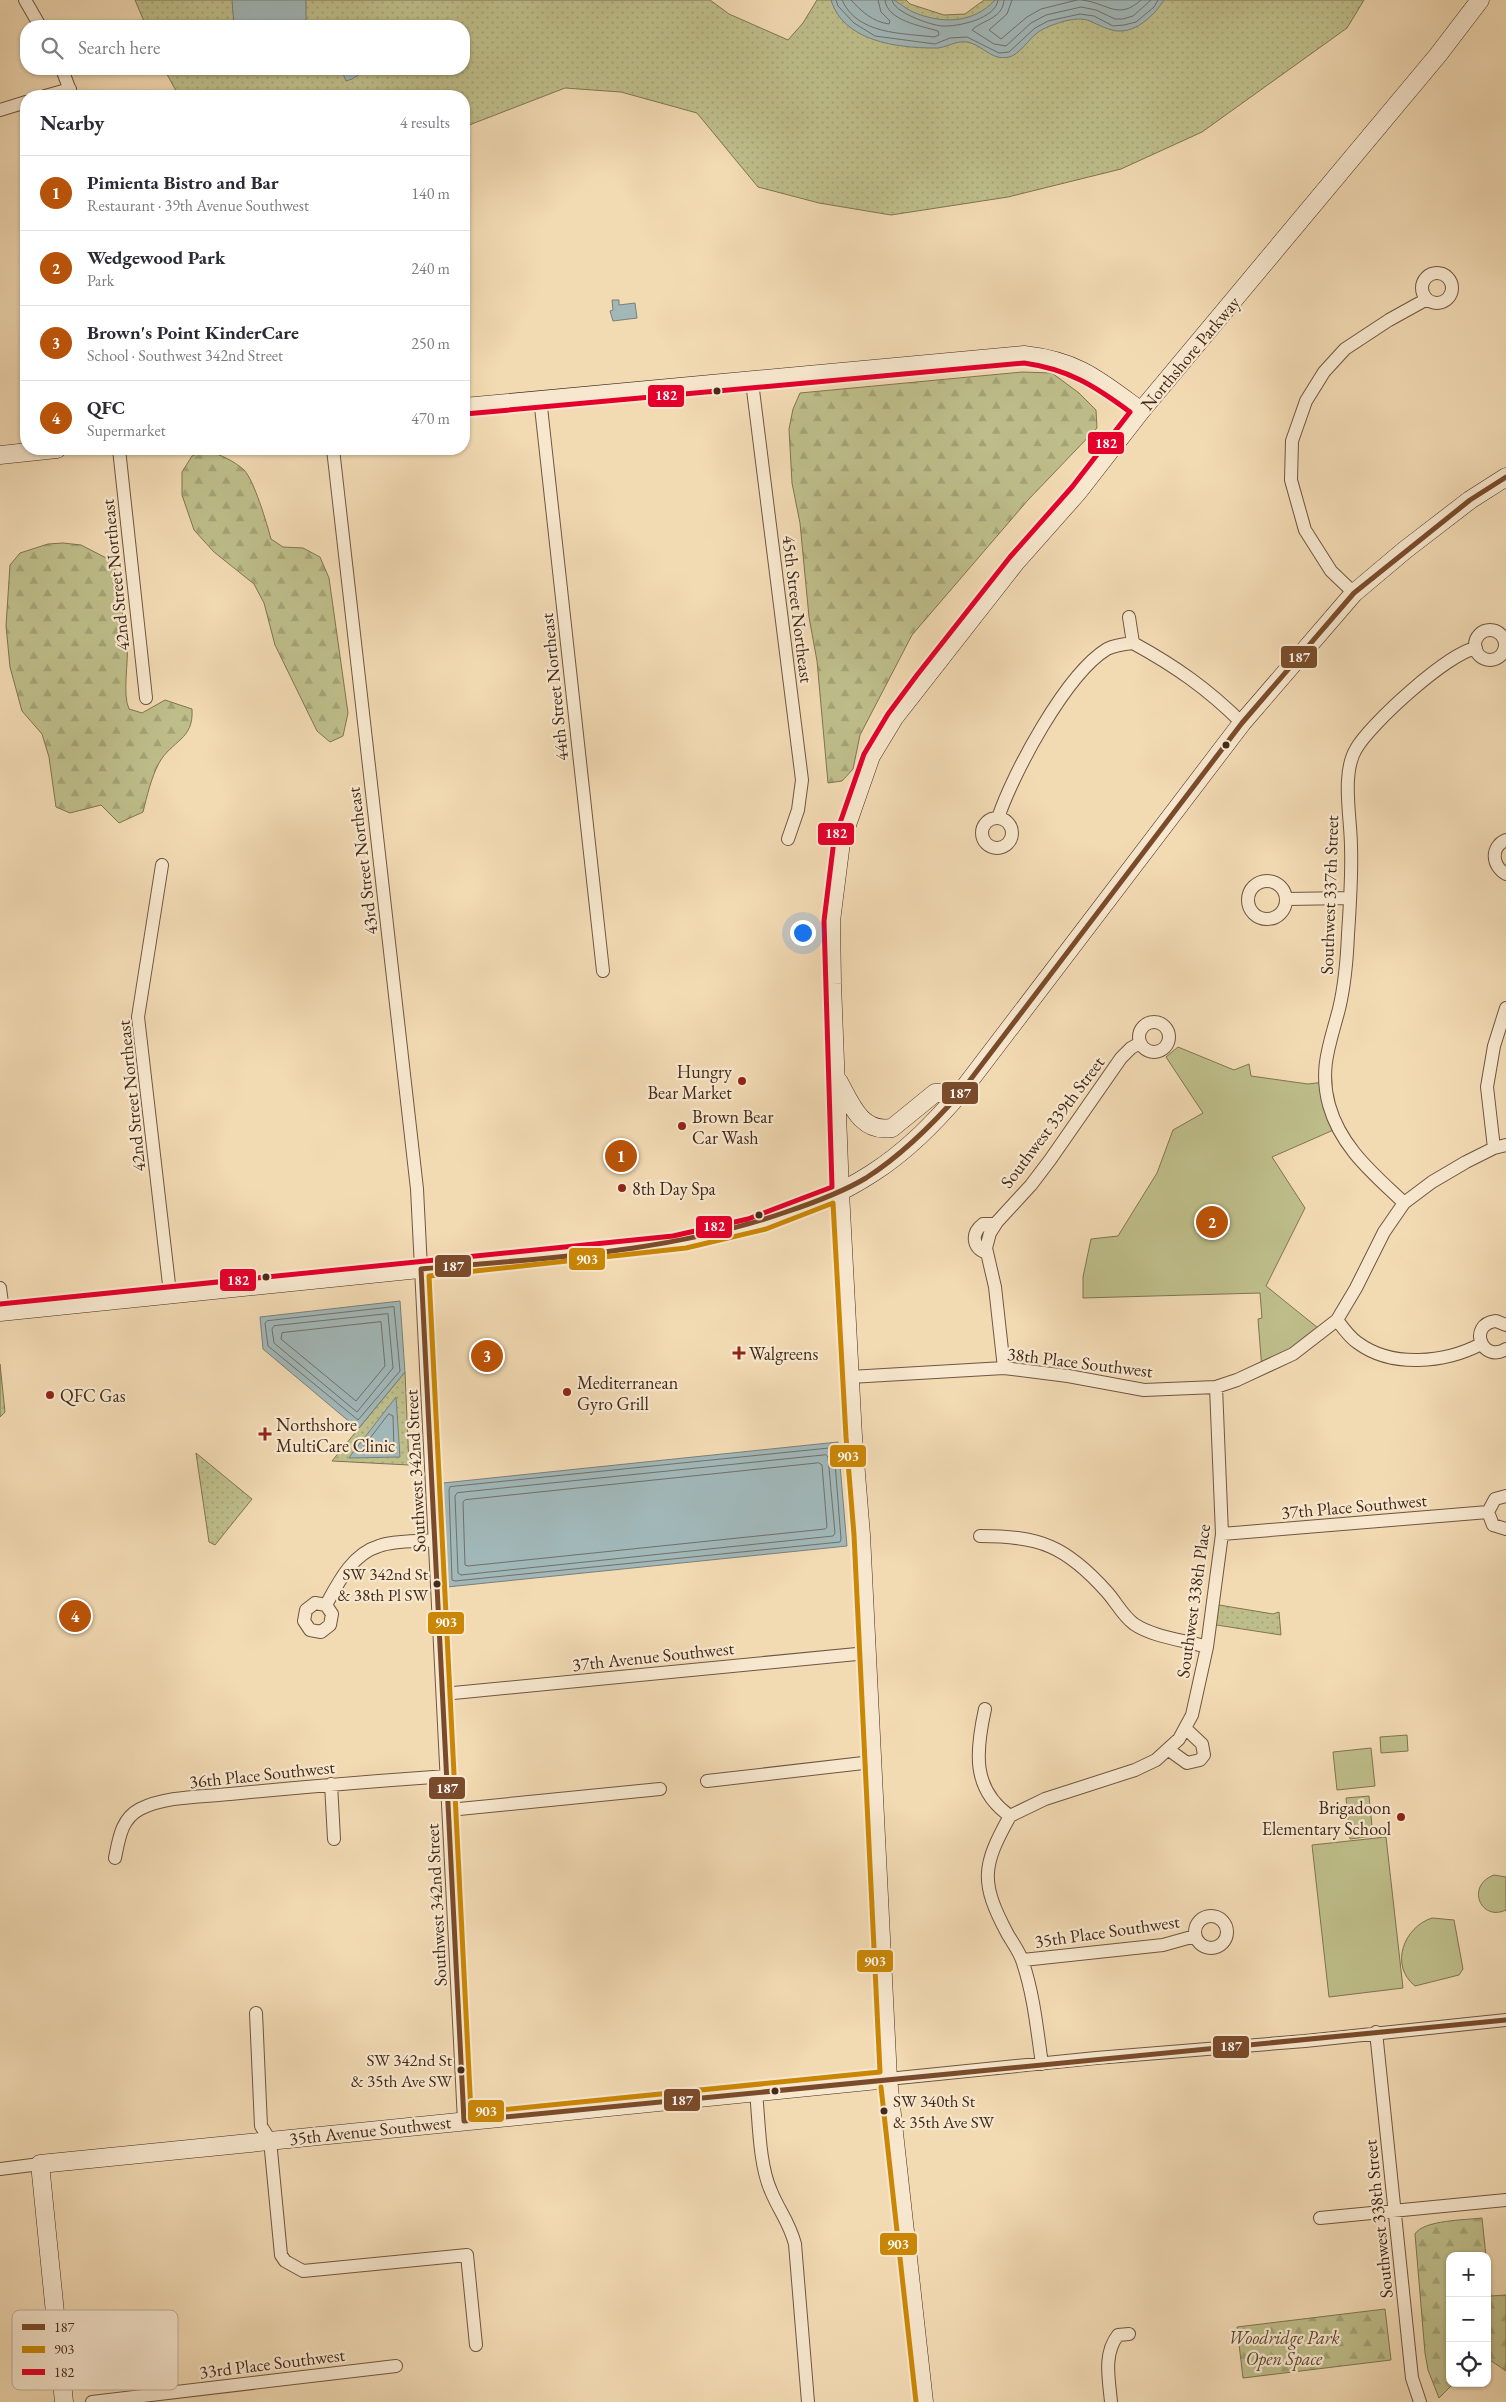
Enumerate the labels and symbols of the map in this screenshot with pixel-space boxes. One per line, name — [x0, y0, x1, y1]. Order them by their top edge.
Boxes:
street label: Northshore Parkway — [1135, 291, 1245, 415]
line badge: 182 — [647, 384, 685, 408]
text: 182 — [655, 386, 678, 404]
unlabelled marker — [712, 386, 722, 396]
line badge: 182 — [1087, 431, 1125, 455]
text: 182 — [1095, 434, 1118, 452]
street label: 42nd Street Northeast — [96, 498, 134, 652]
street label: 45th Street Northeast — [778, 534, 819, 685]
street label: 44th Street Northeast — [535, 612, 573, 762]
line badge: 187 — [1280, 645, 1318, 669]
text: 187 — [1288, 648, 1311, 666]
unlabelled marker — [1221, 740, 1231, 750]
street label: 43rd Street Northeast — [341, 785, 382, 936]
street label: Southwest 337th Street — [1315, 815, 1343, 975]
line badge: 182 — [817, 822, 855, 846]
text: 182 — [825, 824, 848, 842]
your location — [790, 920, 816, 946]
street label: 42nd Street Northeast — [112, 1019, 150, 1173]
street label: Southwest 339th Street — [995, 1051, 1109, 1192]
place label: Hungry Bear Market — [647, 1060, 732, 1104]
marker: Hungry Bear Market — [736, 1075, 748, 1087]
line badge: 187 — [941, 1081, 979, 1105]
text: 187 — [949, 1084, 972, 1102]
place label: Brown Bear Car Wash — [692, 1105, 773, 1149]
marker: Brown Bear Car Wash — [676, 1120, 688, 1132]
pin: 1 — [605, 1137, 637, 1175]
place label: 8th Day Spa — [632, 1177, 717, 1200]
marker: 8th Day Spa — [616, 1182, 628, 1194]
pin: 2 — [1196, 1203, 1228, 1241]
unlabelled marker — [754, 1210, 764, 1220]
line badge: 182 — [695, 1215, 733, 1239]
text: 182 — [703, 1217, 726, 1235]
line badge: 903 — [568, 1247, 606, 1271]
text: 903 — [576, 1250, 598, 1268]
line badge: 187 — [434, 1254, 472, 1278]
text: 187 — [442, 1257, 465, 1275]
line badge: 182 — [219, 1268, 257, 1292]
text: 182 — [227, 1271, 250, 1289]
unlabelled marker — [261, 1272, 271, 1282]
pin: 3 — [471, 1337, 503, 1375]
place label: Walgreens — [749, 1342, 818, 1365]
street label: 38th Place Southwest — [1006, 1342, 1154, 1382]
marker: Walgreens — [733, 1347, 745, 1359]
place label: Mediterranean Gyro Grill — [577, 1371, 679, 1415]
place label: QFC Gas — [60, 1384, 126, 1407]
marker: Mediterranean Gyro Grill — [561, 1386, 573, 1398]
marker: QFC Gas — [44, 1389, 56, 1401]
street label: Southwest 342nd Street — [399, 1389, 431, 1553]
place label: Northshore MultiCare Clinic — [276, 1413, 395, 1457]
marker: Northshore MultiCare Clinic — [258, 1427, 272, 1441]
line badge: 903 — [829, 1444, 867, 1468]
text: 903 — [837, 1447, 859, 1465]
street label: 37th Place Southwest — [1280, 1488, 1428, 1524]
street label: Southwest 338th Place — [1171, 1523, 1215, 1679]
place label: SW 342nd St & 38th Pl SW — [338, 1563, 429, 1606]
marker: SW 342nd St & 38th Pl SW — [432, 1579, 442, 1589]
pin: 4 — [59, 1597, 91, 1635]
line badge: 903 — [427, 1611, 465, 1635]
text: 903 — [435, 1613, 457, 1631]
street label: 37th Avenue Southwest — [571, 1636, 735, 1676]
street label: 36th Place Southwest — [188, 1755, 336, 1793]
line badge: 187 — [428, 1776, 466, 1800]
text: 187 — [436, 1779, 459, 1797]
place label: Brigadoon Elementary School — [1262, 1796, 1391, 1840]
marker: Brigadoon Elementary School — [1395, 1811, 1407, 1823]
street label: Southwest 342nd Street — [420, 1823, 452, 1987]
street label: 35th Place Southwest — [1033, 1909, 1181, 1953]
line badge: 903 — [856, 1949, 894, 1973]
text: 903 — [864, 1952, 886, 1970]
line badge: 187 — [1212, 2035, 1250, 2059]
text: 187 — [1220, 2037, 1243, 2055]
place label: SW 342nd St & 35th Ave SW — [351, 2049, 453, 2092]
marker: SW 342nd St & 35th Ave SW — [456, 2065, 466, 2075]
unlabelled marker — [770, 2086, 780, 2096]
line badge: 187 — [663, 2088, 701, 2112]
place label: SW 340th St & 35th Ave SW — [893, 2090, 995, 2133]
text: 187 — [671, 2091, 694, 2109]
line badge: 903 — [467, 2099, 505, 2123]
text: 903 — [475, 2102, 497, 2120]
marker: SW 340th St & 35th Ave SW — [879, 2106, 889, 2116]
street label: 35th Avenue Southwest — [288, 2110, 452, 2150]
street label: Southwest 338th Street — [1358, 2138, 1398, 2299]
line badge: 903 — [879, 2232, 918, 2256]
text: 903 — [887, 2235, 909, 2253]
legend — [12, 2310, 178, 2390]
text: 187 — [54, 2318, 74, 2336]
park label: Woodridge Park Open Space — [1228, 2326, 1340, 2371]
text: 903 — [54, 2340, 74, 2358]
street label: 33rd Place Southwest — [198, 2343, 347, 2383]
text: 182 — [54, 2363, 74, 2381]

